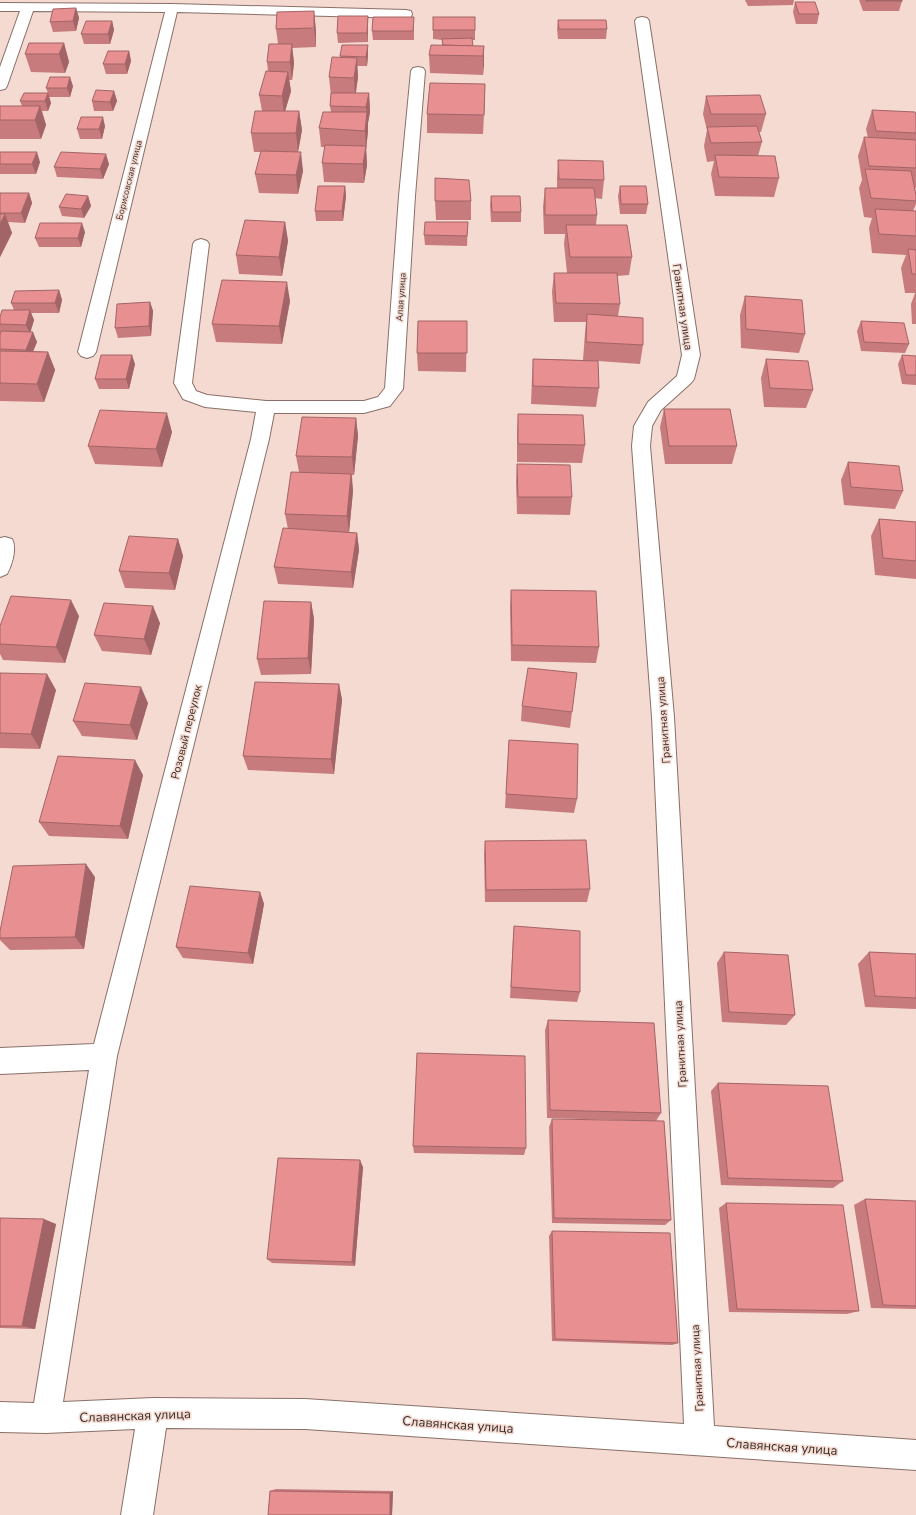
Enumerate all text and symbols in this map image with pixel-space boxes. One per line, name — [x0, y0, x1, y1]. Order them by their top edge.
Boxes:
street label: Борисовская улица — [113, 139, 145, 221]
street label: Гранитная улица — [669, 263, 696, 351]
street label: Алая улица — [393, 272, 409, 322]
street label: Гранитная улица — [653, 676, 674, 764]
street label: Розовый переулок — [168, 683, 205, 781]
street label: Гранитная улица — [671, 1000, 690, 1088]
street label: Гранитная улица — [688, 1324, 707, 1412]
street label: Славянская улица — [79, 1405, 191, 1427]
street label: Славянская улица — [402, 1412, 514, 1438]
street label: Славянская улица — [726, 1434, 838, 1460]

